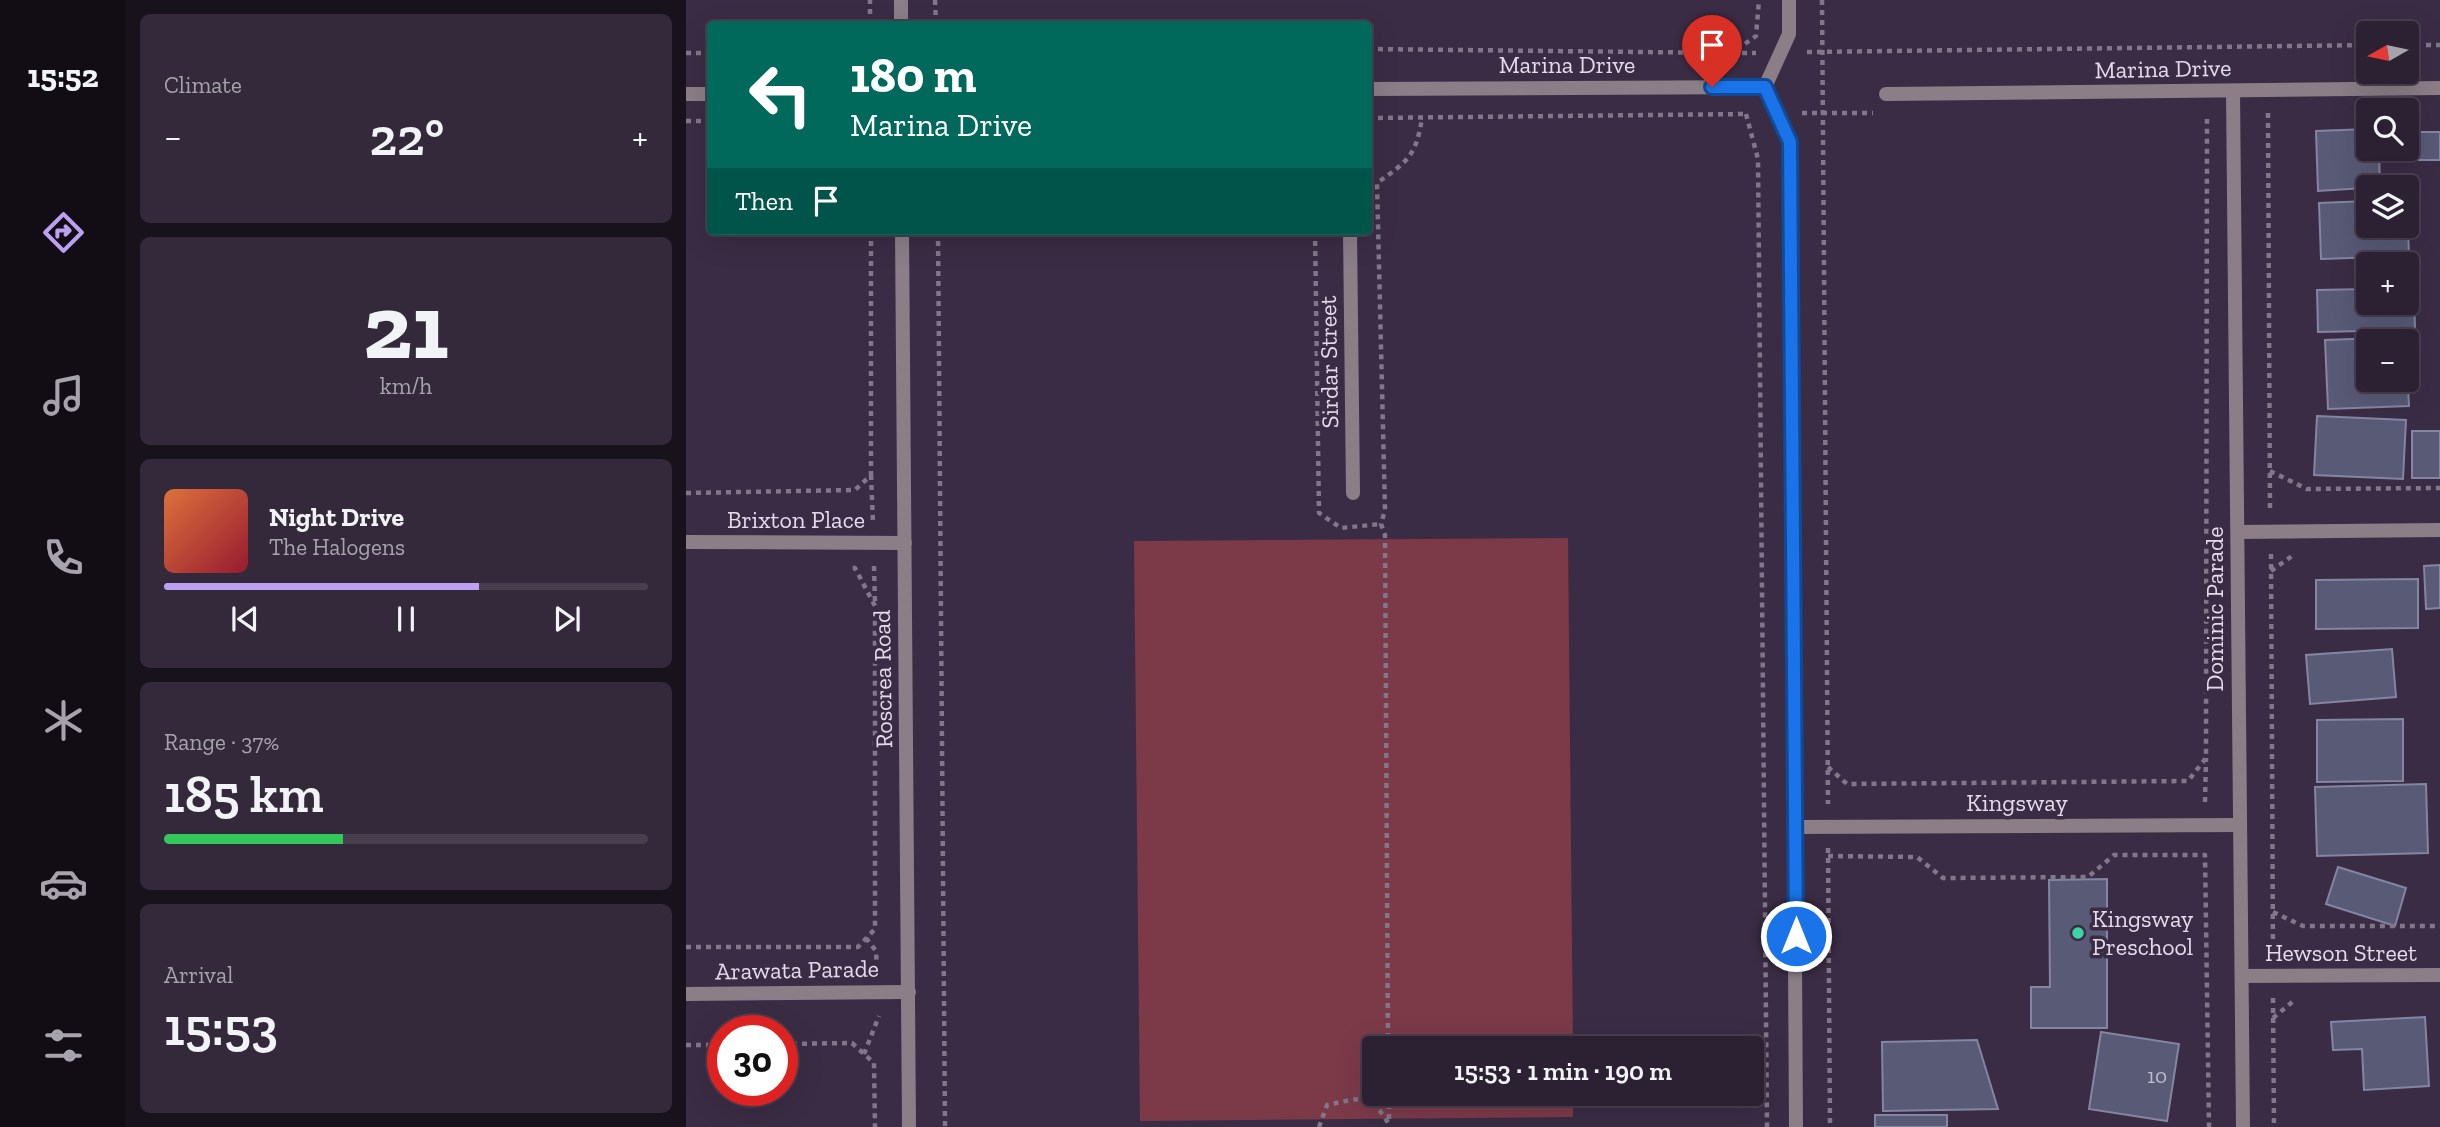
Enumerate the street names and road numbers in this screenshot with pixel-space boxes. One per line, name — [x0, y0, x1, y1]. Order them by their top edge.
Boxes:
street label: Marina Drive — [1499, 50, 1635, 79]
street label: Marina Drive — [2094, 53, 2232, 84]
street label: Sirdar Street — [1313, 295, 1344, 429]
street label: Brixton Place — [727, 505, 865, 534]
street label: Dominic Parade — [2200, 526, 2229, 692]
street label: Roscrea Road — [867, 610, 898, 748]
street label: Kingsway — [1966, 788, 2068, 817]
street label: Hewson Street — [2265, 938, 2417, 967]
street label: Arawata Parade — [715, 954, 879, 985]

